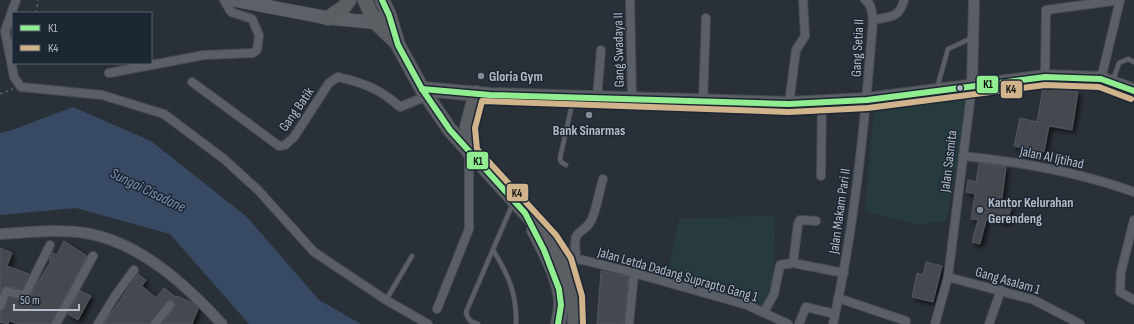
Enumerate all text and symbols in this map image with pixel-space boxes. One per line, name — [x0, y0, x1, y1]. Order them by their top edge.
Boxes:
legend — [12, 12, 152, 64]
street label: Gang Swadaya II — [609, 12, 628, 88]
street label: Gang Setia II — [847, 19, 868, 77]
text: K1 — [48, 21, 58, 36]
text: K4 — [48, 41, 58, 56]
place label: Gloria Gym — [489, 68, 543, 85]
marker: Gloria Gym — [476, 71, 486, 81]
line badge: K1 — [976, 75, 999, 94]
text: K1 — [983, 78, 994, 91]
line badge: K4 — [1000, 80, 1023, 99]
street label: Gang Batik — [275, 83, 318, 135]
unlabelled marker — [955, 83, 965, 93]
text: K4 — [1006, 83, 1016, 96]
marker: Bank Sinarmas — [584, 110, 594, 120]
place label: Bank Sinarmas — [553, 122, 625, 139]
street label: Jalan Sasmita — [936, 129, 961, 194]
street label: Jalan Al Ijtihad — [1017, 142, 1086, 173]
line badge: K1 — [466, 151, 489, 170]
text: K1 — [473, 155, 484, 168]
water label: Sungai Cisadane — [107, 164, 189, 217]
street label: Jalan Makam Pari II — [825, 167, 854, 256]
line badge: K4 — [506, 183, 529, 202]
text: K4 — [512, 187, 522, 200]
place label: Kantor Kelurahan Gerendeng — [988, 194, 1074, 227]
marker: Kantor Kelurahan Gerendeng — [975, 205, 985, 215]
street label: Jalan Letda Dadang Suprapto Gang 1 — [595, 243, 760, 306]
street label: Gang Asalam 1 — [973, 263, 1042, 298]
scale bar — [14, 286, 79, 312]
text: 50 m — [20, 293, 40, 308]

